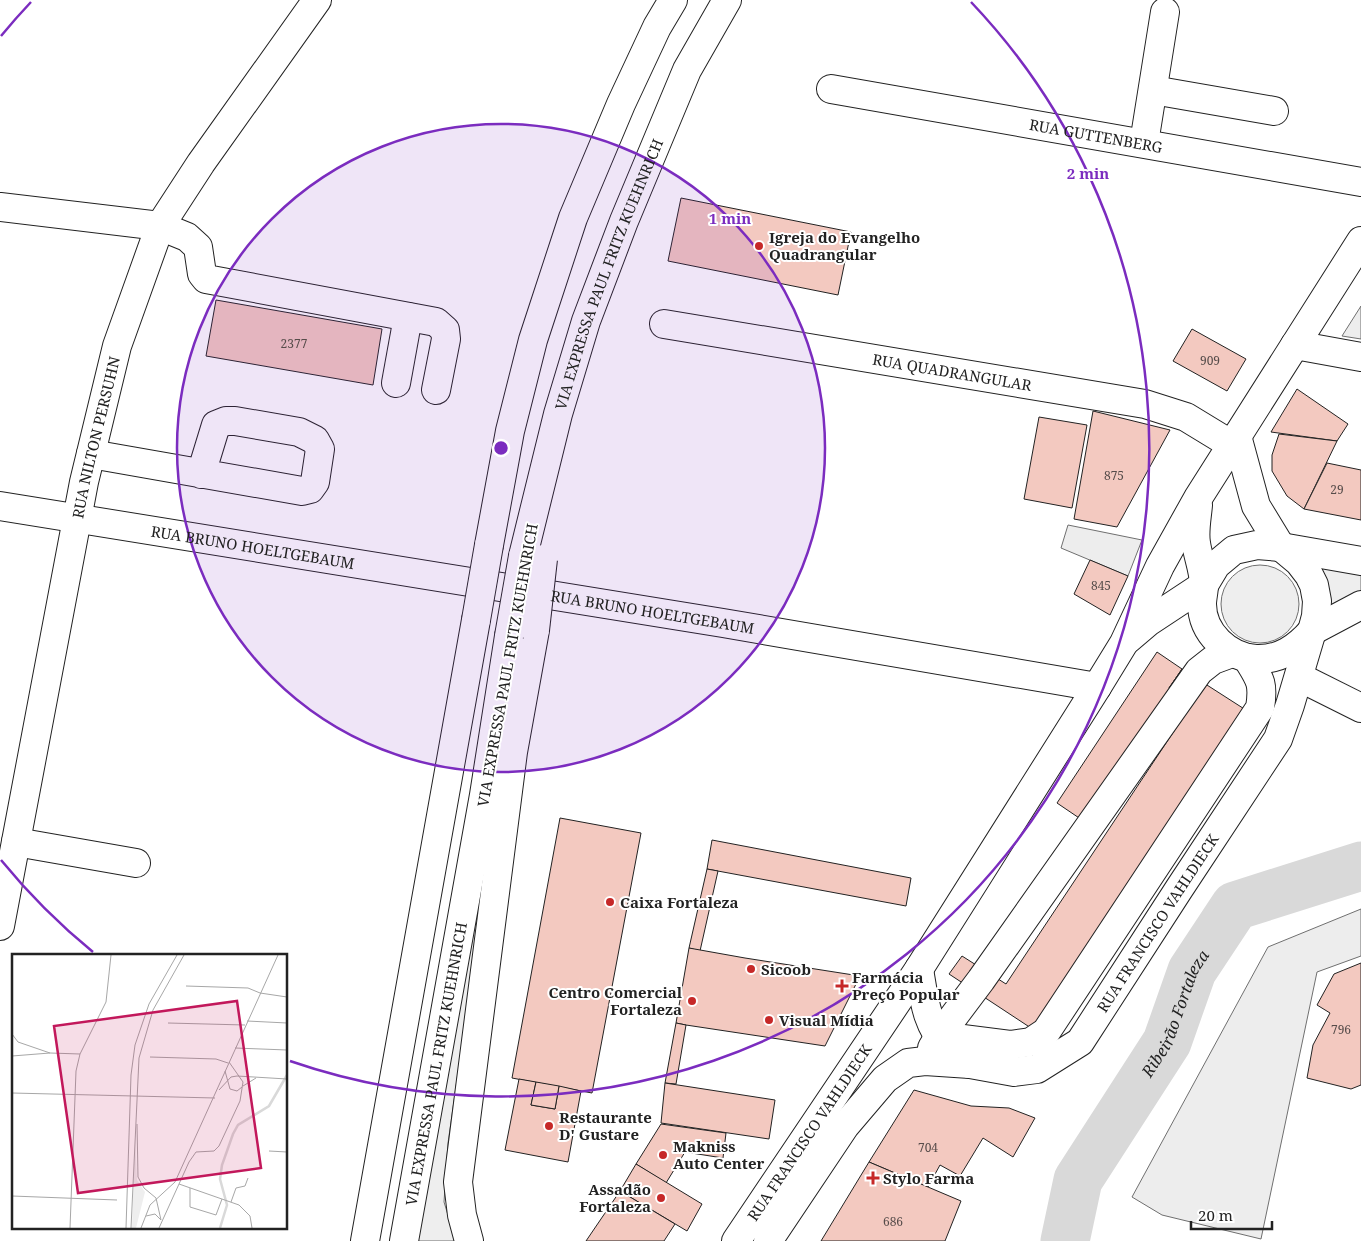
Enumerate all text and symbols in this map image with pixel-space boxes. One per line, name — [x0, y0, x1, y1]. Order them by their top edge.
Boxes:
street label: RUA GUTTENBERG — [1028, 114, 1164, 157]
street label: VIA EXPRESSA PAUL FRITZ KUEHNRICH — [550, 135, 667, 412]
text: 2 min — [1067, 163, 1109, 183]
text: 1 min — [709, 208, 751, 228]
place label: Igreja do Evangelho Quadrangular — [769, 227, 920, 264]
marker: Igreja do Evangelho Quadrangular — [753, 240, 765, 252]
house number: 2377 — [281, 335, 308, 352]
street label: RUA QUADRANGULAR — [871, 349, 1033, 395]
house number: 909 — [1200, 352, 1220, 369]
street label: RUA NILTON PERSUHN — [67, 354, 124, 520]
centre of rings — [492, 439, 510, 457]
house number: 875 — [1104, 467, 1124, 484]
house number: 29 — [1330, 481, 1344, 498]
street label: RUA BRUNO HOELTGEBAUM — [150, 521, 356, 573]
street label: VIA EXPRESSA PAUL FRITZ KUEHNRICH — [472, 522, 542, 808]
house number: 845 — [1091, 577, 1111, 594]
street label: RUA BRUNO HOELTGEBAUM — [549, 585, 756, 638]
street label: RUA FRANCISCO VAHLDIECK — [1092, 830, 1223, 1016]
place label: Caixa Fortaleza — [620, 892, 739, 912]
marker: Caixa Fortaleza — [604, 896, 616, 908]
street label: VIA EXPRESSA PAUL FRITZ KUEHNRICH — [401, 920, 471, 1207]
water label: Ribeirão Fortaleza — [1136, 945, 1214, 1082]
inset map — [12, 954, 288, 1228]
place label: Sicoob — [761, 959, 811, 979]
marker: Sicoob — [745, 963, 757, 975]
place label: Farmácia Preço Popular — [852, 967, 960, 1004]
marker: Farmácia Preço Popular — [836, 980, 848, 992]
place label: Centro Comercial Fortaleza — [548, 982, 683, 1019]
marker: Centro Comercial Fortaleza — [686, 995, 698, 1007]
place label: Visual Mídia — [779, 1010, 874, 1030]
marker: Visual Mídia — [763, 1014, 775, 1026]
house number: 796 — [1331, 1021, 1351, 1038]
street label: RUA FRANCISCO VAHLDIECK — [743, 1040, 876, 1225]
place label: Restaurante D' Gustare — [559, 1107, 652, 1144]
marker: Restaurante D' Gustare — [543, 1120, 555, 1132]
place label: Makniss Auto Center — [673, 1136, 764, 1173]
house number: 704 — [918, 1139, 938, 1156]
marker: Makniss Auto Center — [657, 1149, 669, 1161]
place label: Stylo Farma — [883, 1168, 974, 1188]
marker: Stylo Farma — [867, 1172, 879, 1184]
place label: Assadão Fortaleza — [579, 1179, 651, 1216]
marker: Assadão Fortaleza — [655, 1192, 667, 1204]
scale bar — [1191, 1198, 1272, 1230]
text: 20 m — [1198, 1205, 1233, 1225]
house number: 686 — [883, 1213, 903, 1230]

